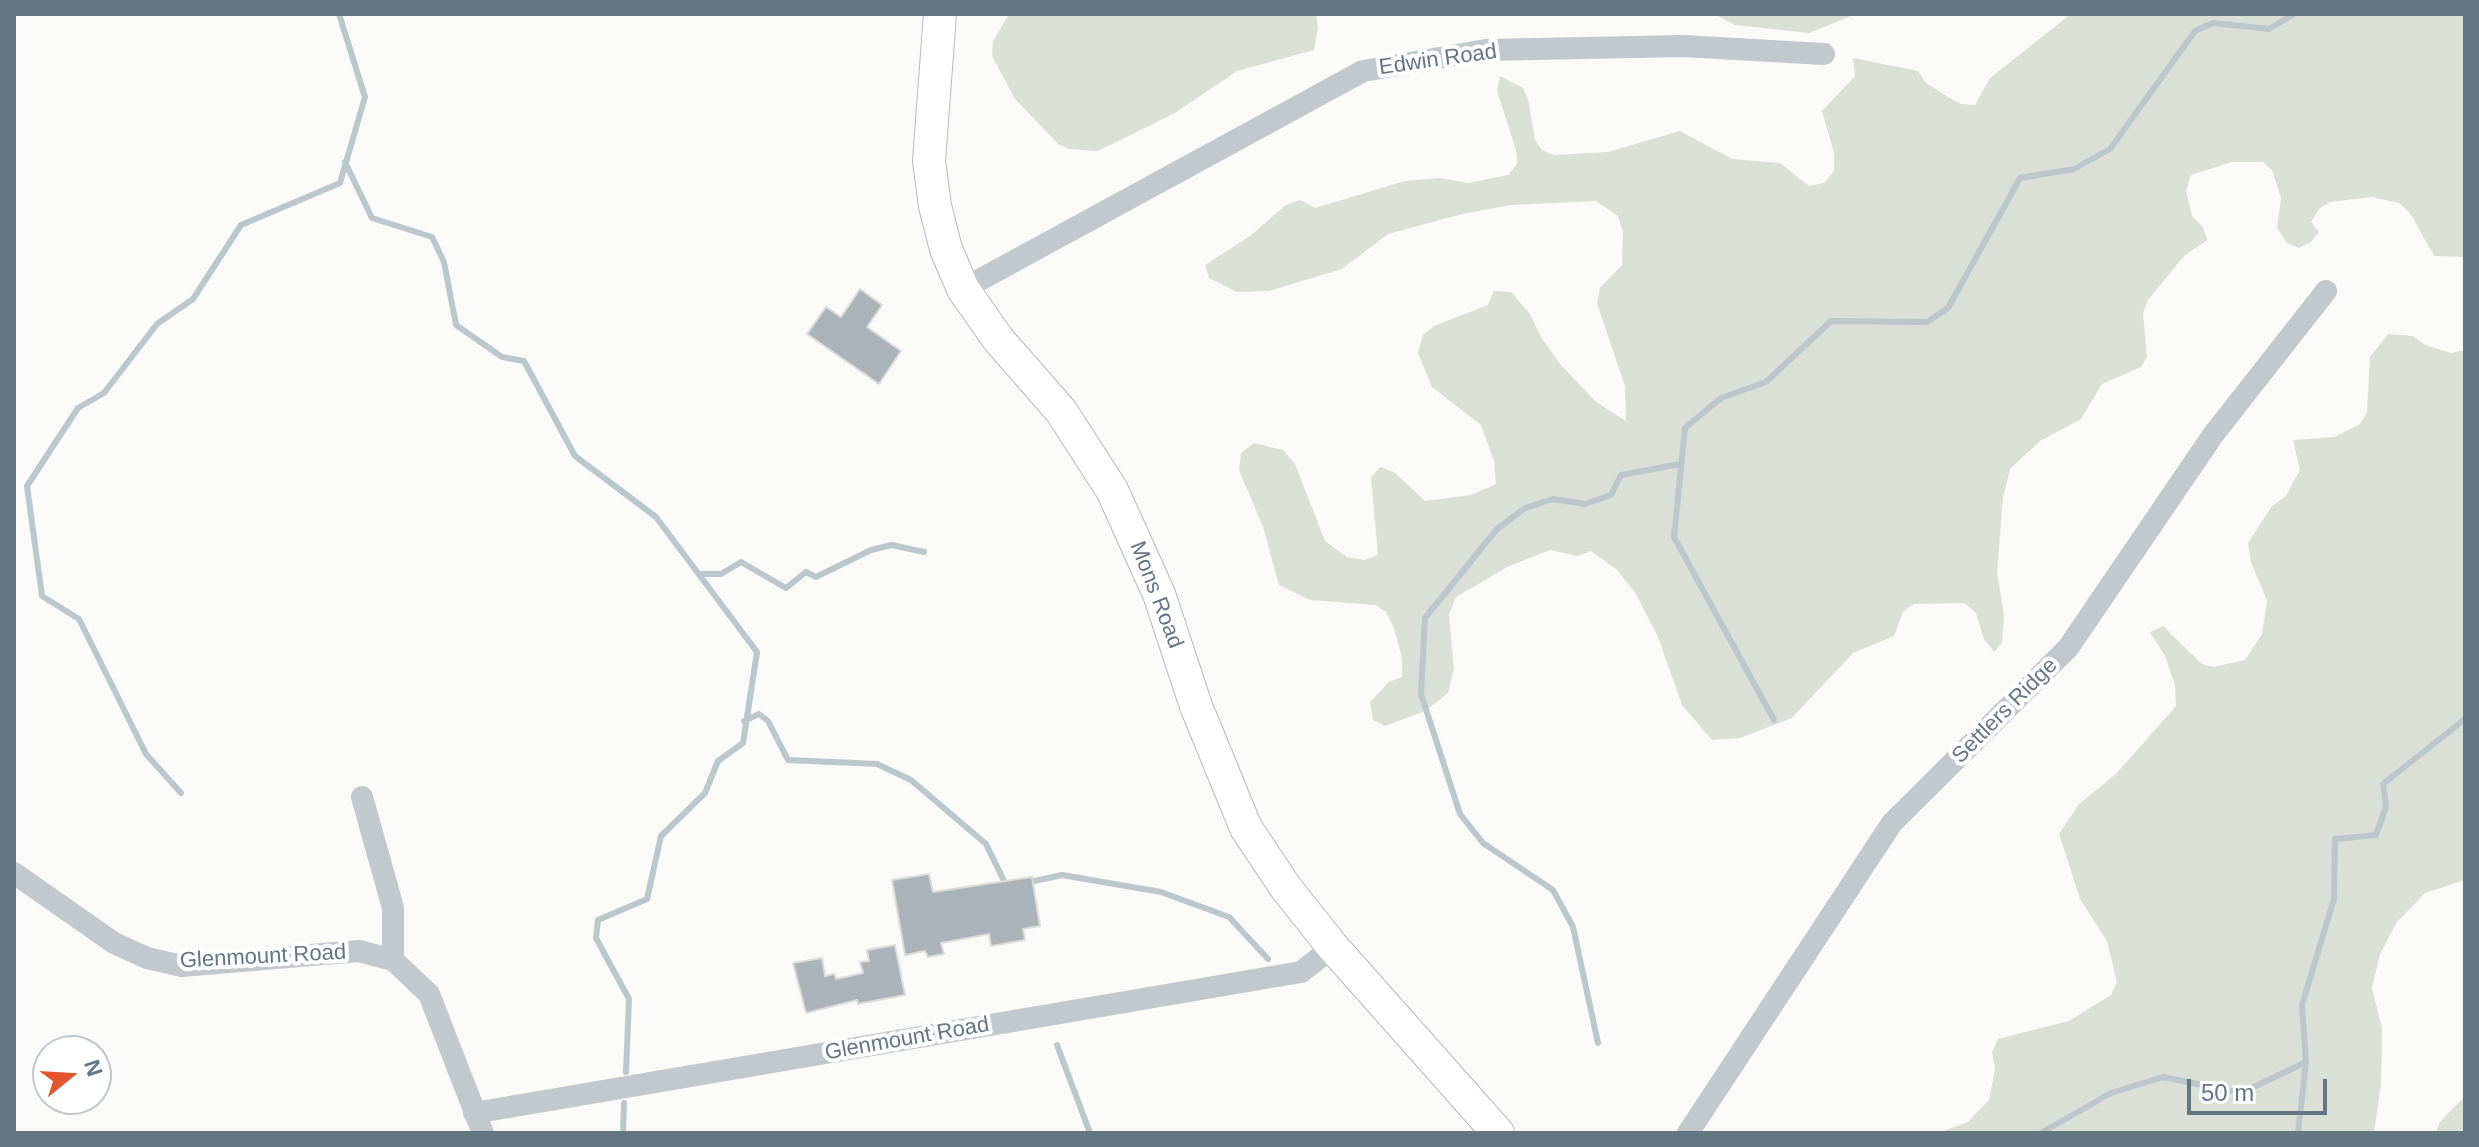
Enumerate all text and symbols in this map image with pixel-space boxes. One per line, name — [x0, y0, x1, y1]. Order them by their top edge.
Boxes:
street label: Edwin Road — [1377, 39, 1499, 81]
street label: Mons Road — [1124, 538, 1188, 652]
street label: Settlers Ridge — [1947, 653, 2063, 769]
street label: Glenmount Road — [179, 939, 347, 975]
street label: Glenmount Road — [823, 1012, 991, 1066]
north arrow — [32, 1035, 112, 1115]
text: N — [79, 1057, 108, 1079]
scale bar — [2191, 1063, 2331, 1113]
text: 50 m — [2201, 1079, 2254, 1106]

